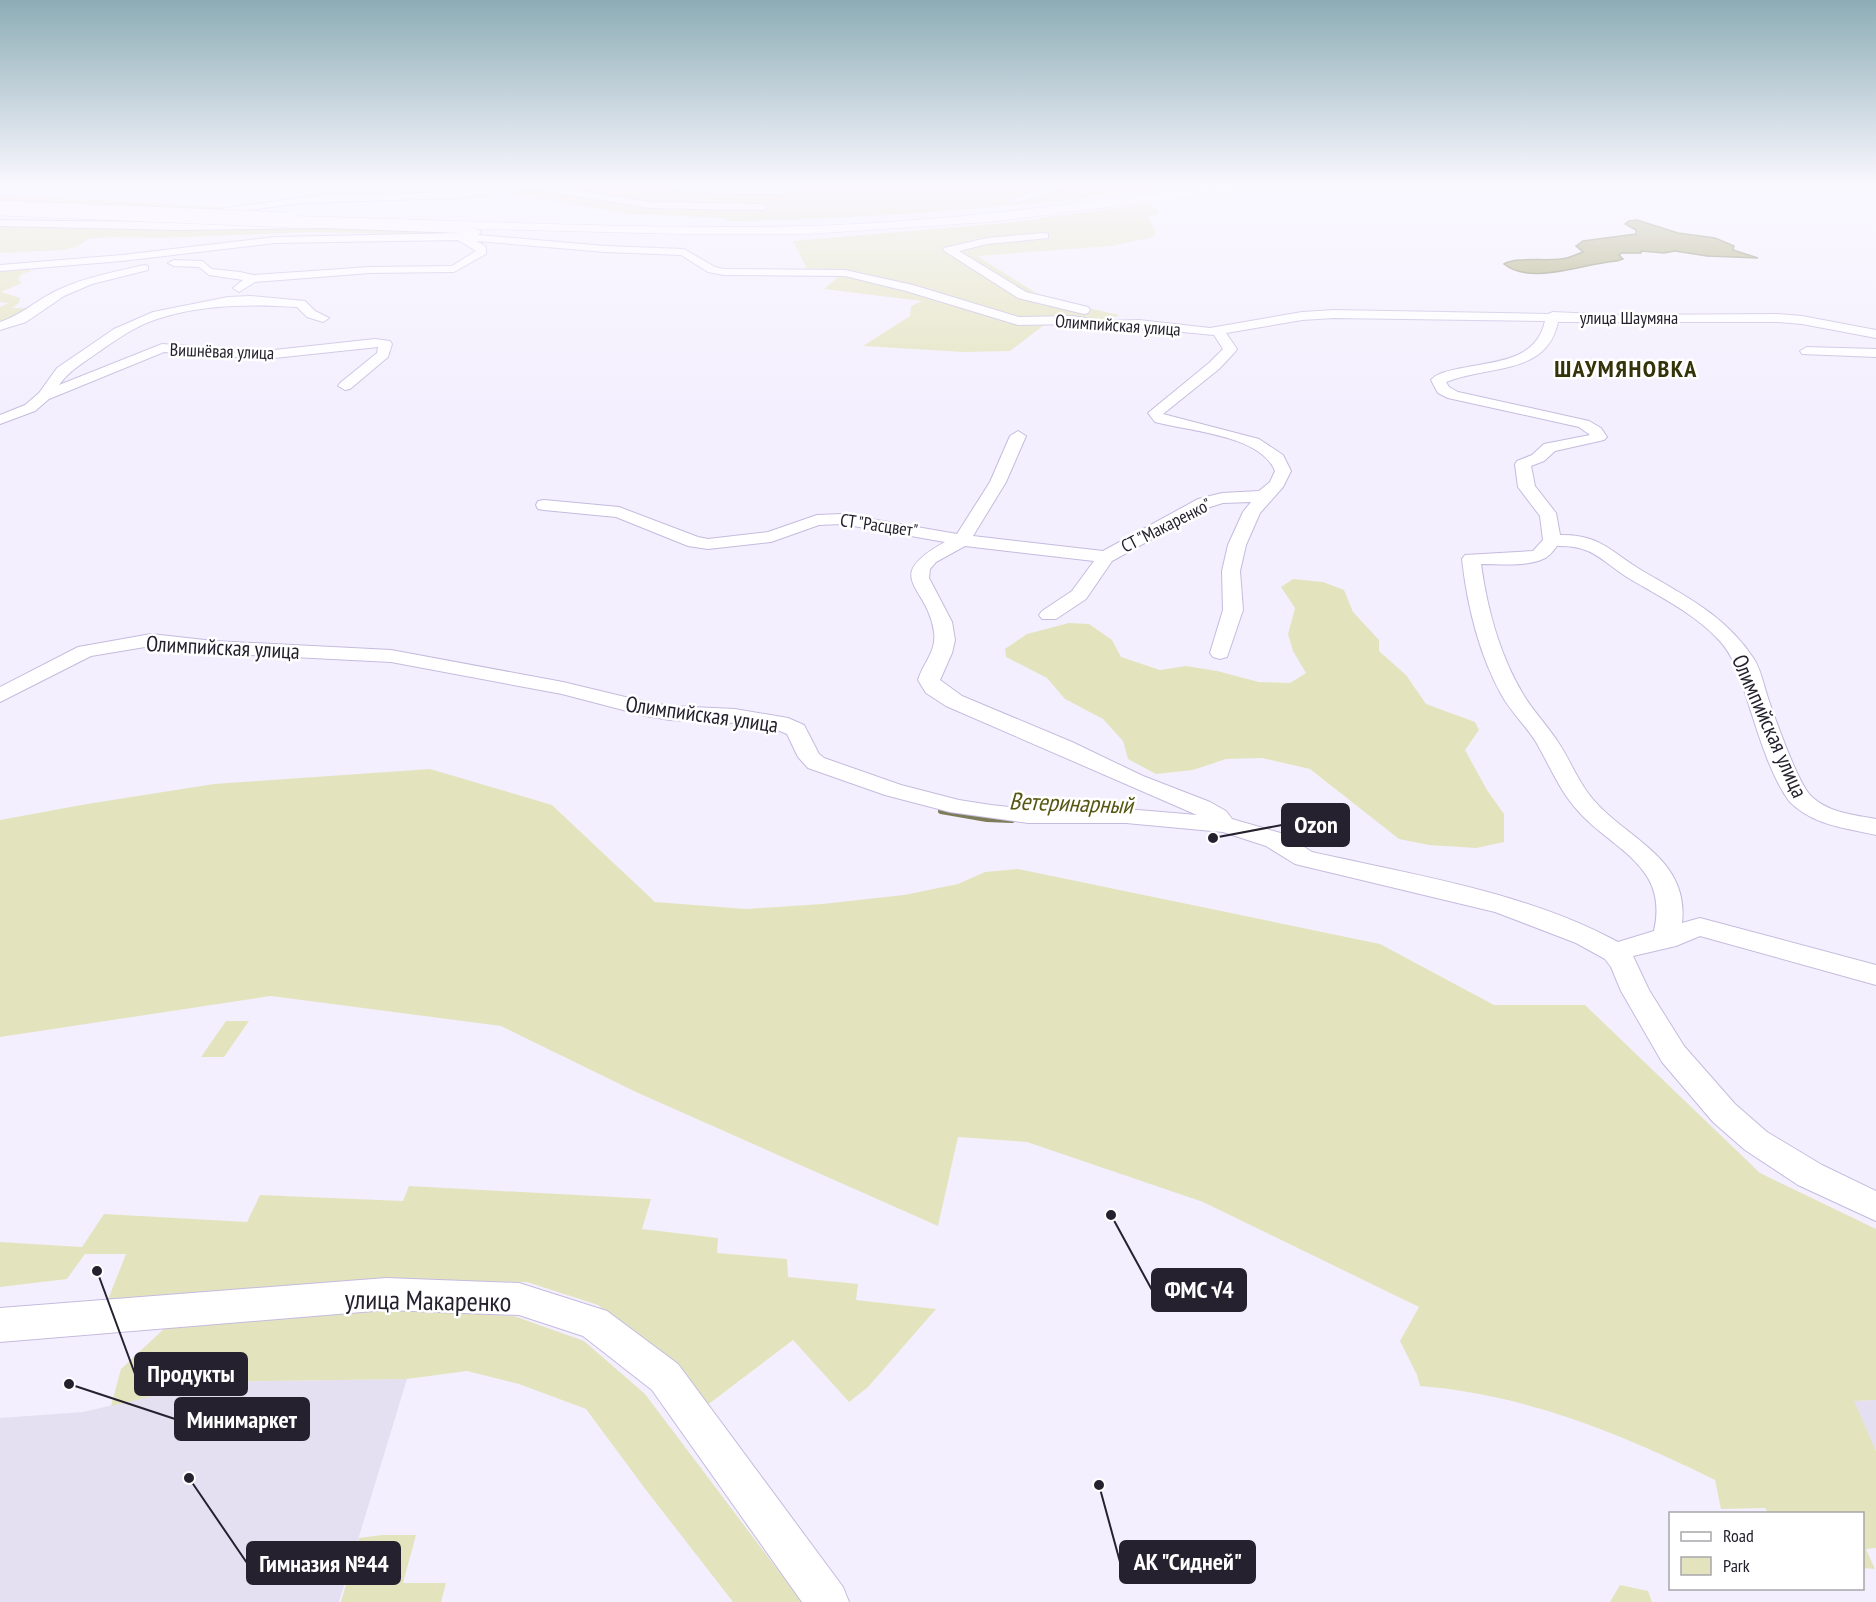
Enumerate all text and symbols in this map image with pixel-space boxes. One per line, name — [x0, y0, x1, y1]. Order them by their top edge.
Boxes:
street label: улица Шаумяна — [1580, 306, 1678, 329]
street label: Олимпийская улица — [1054, 309, 1182, 341]
street label: Вишнёвая улица — [169, 338, 275, 364]
district label: ШАУМЯНОВКА — [1554, 353, 1698, 384]
street label: СТ "Макаренко" — [1117, 493, 1215, 557]
street label: СТ "Расцвет" — [839, 508, 919, 542]
street label: Олимпийская улица — [145, 629, 301, 665]
street label: Олимпийская улица — [1726, 650, 1814, 802]
street label: Олимпийская улица — [624, 689, 780, 739]
water label: Ветеринарный — [1009, 785, 1136, 821]
callout: Ozon — [1282, 804, 1349, 846]
text: Ozon — [1294, 809, 1338, 840]
callout: ФМС √4 — [1152, 1269, 1246, 1311]
text: ФМС √4 — [1164, 1274, 1234, 1305]
street label: улица Макаренко — [344, 1282, 512, 1318]
callout: Продукты — [135, 1353, 247, 1395]
text: Продукты — [147, 1358, 235, 1389]
callout: Минимаркет — [175, 1398, 309, 1440]
text: Минимаркет — [187, 1404, 298, 1435]
legend — [1669, 1512, 1864, 1590]
text: Road — [1723, 1524, 1754, 1547]
callout: АК "Сидней" — [1120, 1541, 1255, 1583]
callout: Гимназия №44 — [247, 1542, 400, 1584]
text: АК "Сидней" — [1133, 1546, 1242, 1577]
text: Гимназия №44 — [259, 1548, 389, 1579]
text: Park — [1723, 1554, 1750, 1577]

